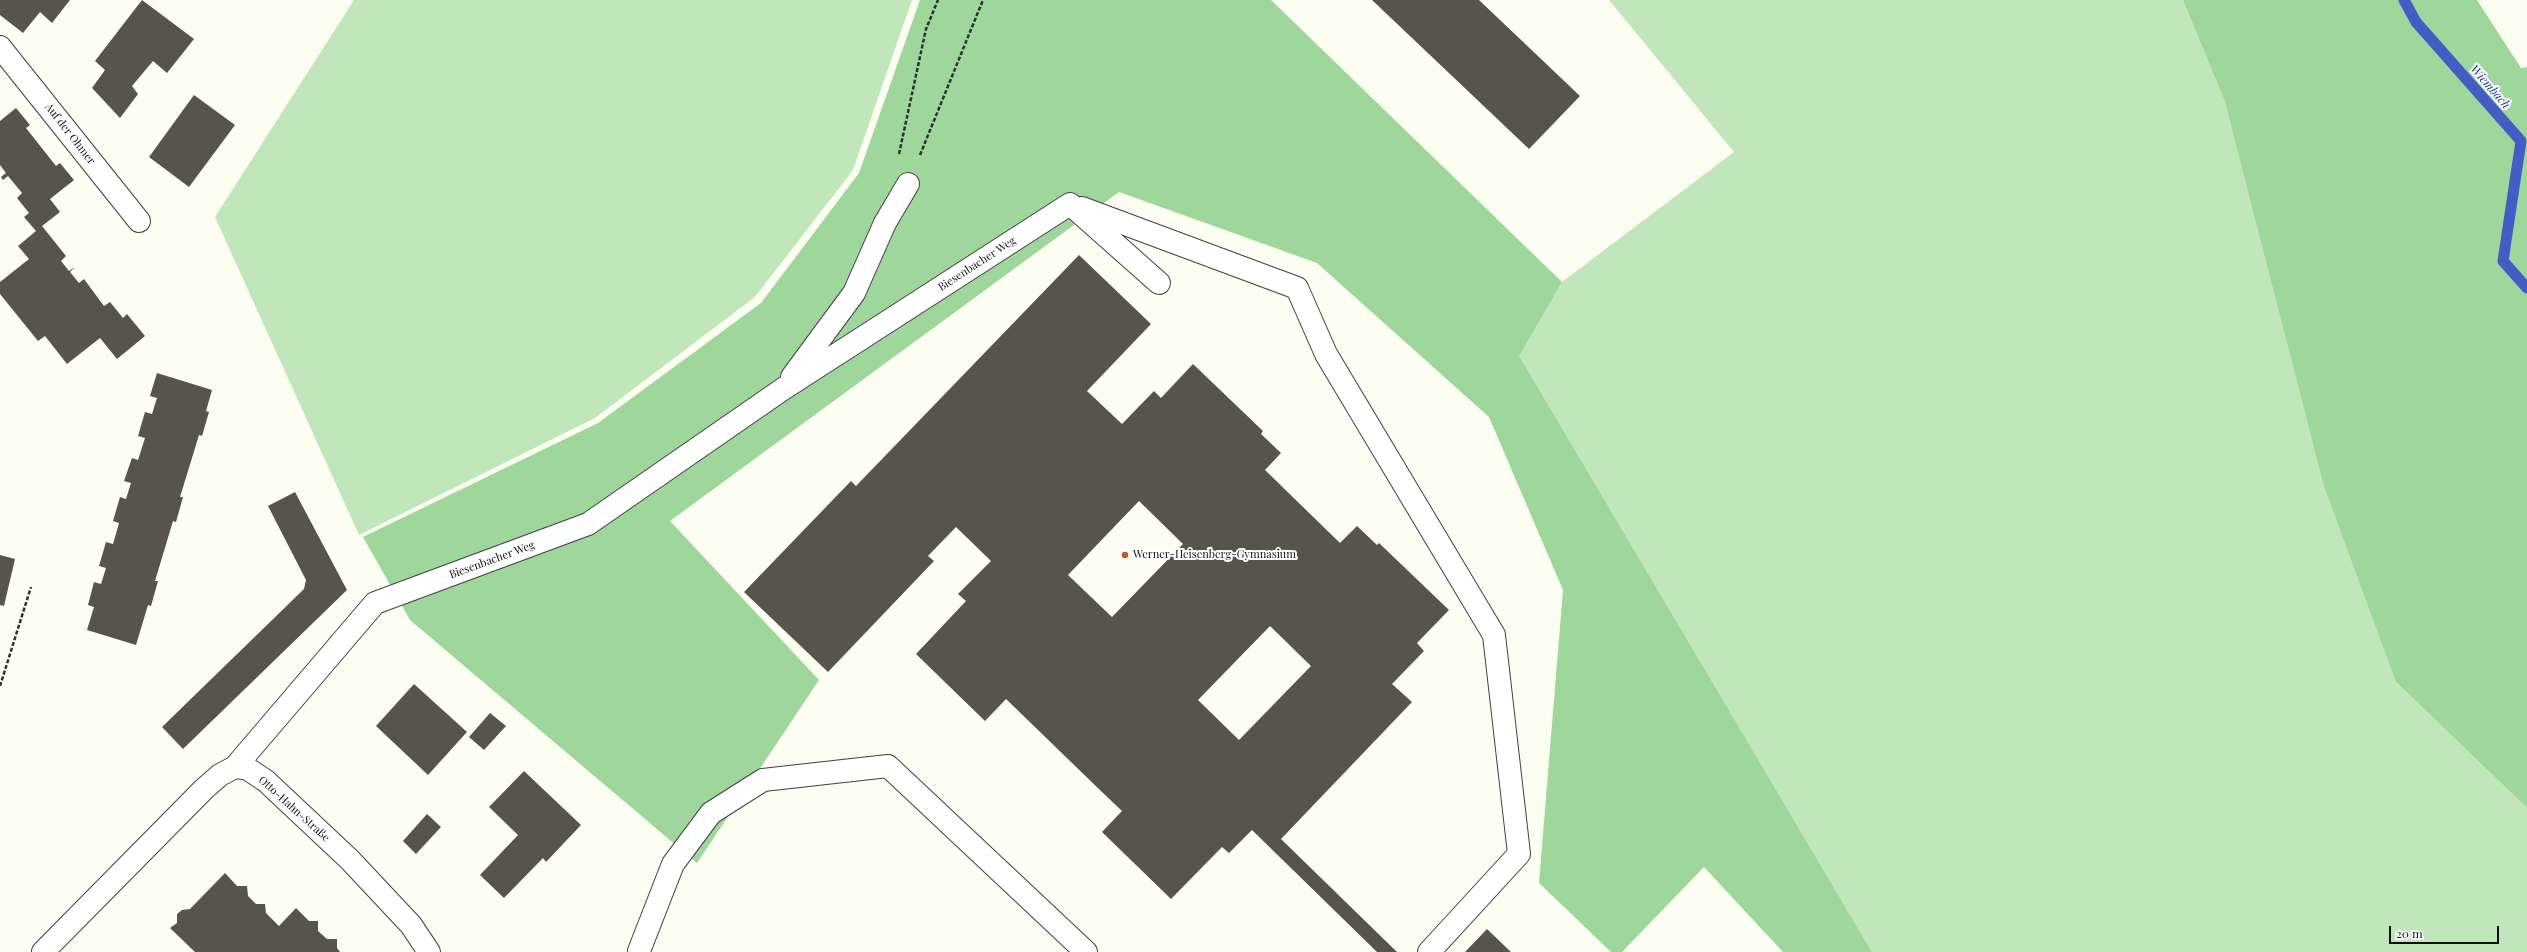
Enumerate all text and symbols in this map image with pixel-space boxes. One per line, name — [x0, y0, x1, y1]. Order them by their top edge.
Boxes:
water label: Wiembach — [2467, 62, 2513, 112]
street label: Auf der Ohmer — [42, 101, 98, 167]
street label: Biesenbacher Weg — [936, 234, 1018, 294]
street label: Biesenbacher Weg — [448, 538, 536, 582]
place label: Werner-Heisenberg-Gymnasium — [1133, 548, 1296, 562]
marker: Werner-Heisenberg-Gymnasium — [1120, 550, 1130, 560]
street label: Otto-Hahn-Straße — [256, 774, 332, 844]
scale bar — [2391, 918, 2501, 944]
text: 20 m — [2396, 925, 2423, 941]

